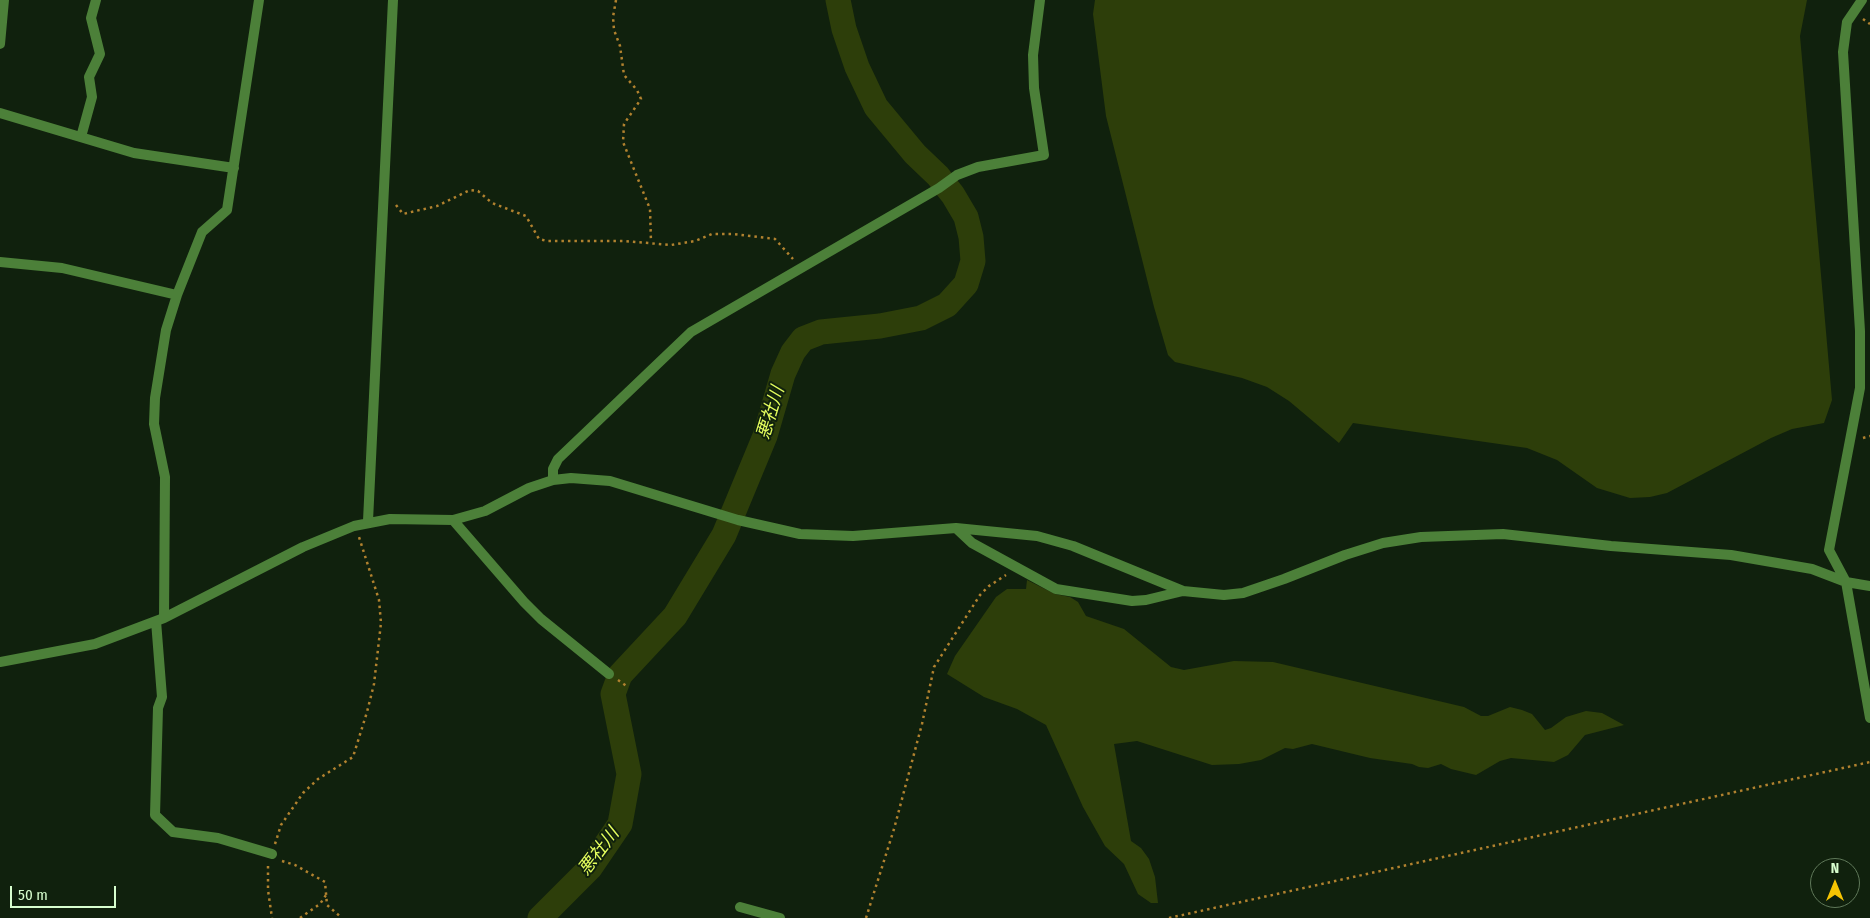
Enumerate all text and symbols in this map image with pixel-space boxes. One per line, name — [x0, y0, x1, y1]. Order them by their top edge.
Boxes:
water label: 悪社川 — [753, 384, 789, 442]
water label: 悪社川 — [574, 824, 624, 880]
north arrow — [1810, 858, 1860, 908]
text: N — [1831, 860, 1839, 877]
scale bar — [12, 876, 119, 908]
text: 50 m — [18, 886, 48, 904]

